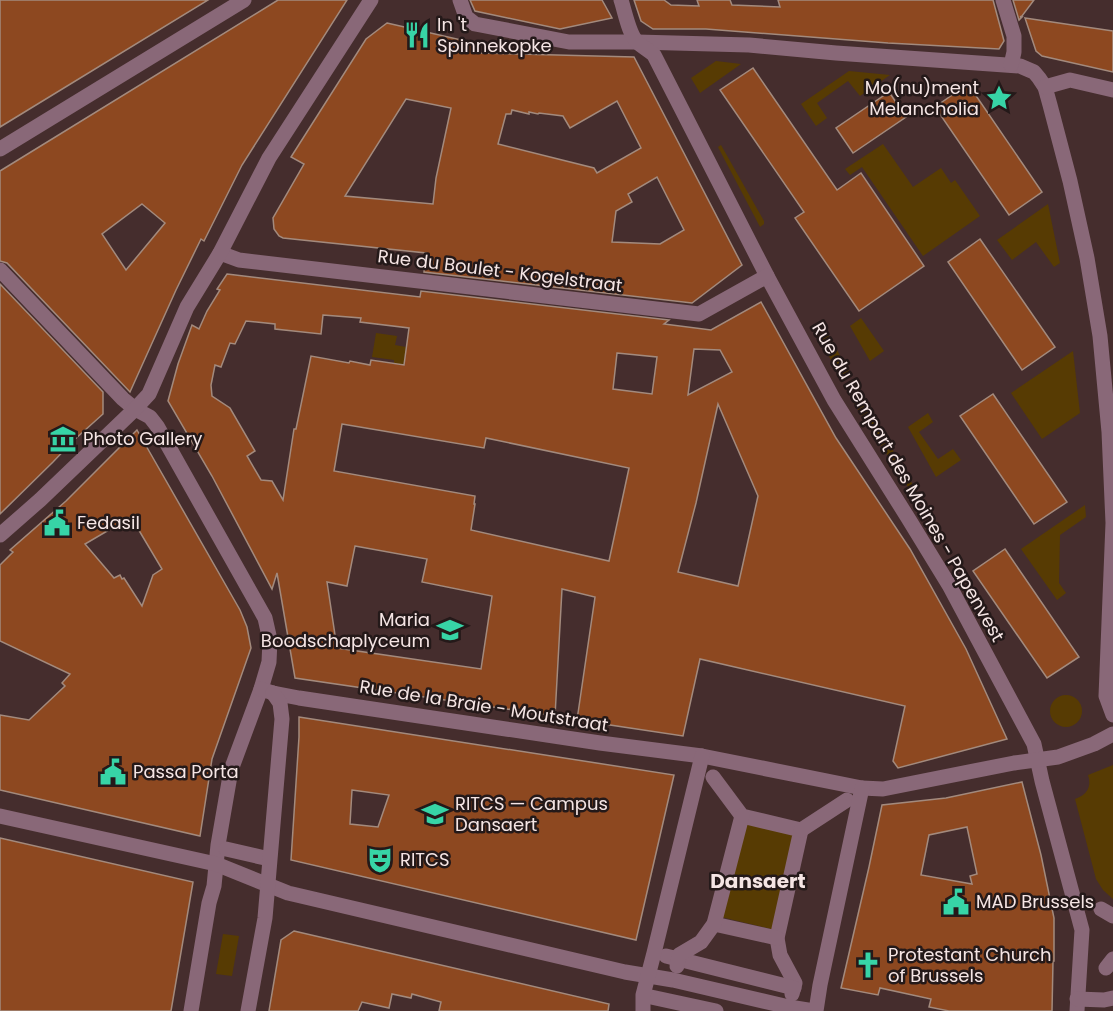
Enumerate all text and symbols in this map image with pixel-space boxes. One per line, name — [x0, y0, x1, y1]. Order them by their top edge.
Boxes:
place label: In 't Spinnekopke — [437, 12, 552, 58]
restaurant icon: In 't Spinnekopke — [402, 20, 432, 50]
place label: Mo(nu)ment Melancholia — [865, 75, 979, 121]
place icon: Mo(nu)ment Melancholia — [984, 83, 1014, 113]
street label: Rue du Boulet - Kogelstraat — [376, 243, 624, 298]
street label: Rue du Rempart des Moines - Papenvest — [806, 317, 1011, 646]
museum icon: Photo Gallery — [48, 424, 78, 454]
place label: Photo Gallery — [83, 426, 202, 451]
public building icon: Fedasil — [42, 508, 72, 538]
place label: Fedasil — [77, 510, 140, 535]
place label: Maria Boodschaplyceum — [261, 607, 430, 653]
school or university icon: Maria Boodschaplyceum — [435, 615, 465, 645]
street label: Rue de la Braie - Moutstraat — [358, 673, 610, 738]
public building icon: Passa Porta — [98, 757, 128, 787]
place label: Passa Porta — [133, 759, 239, 784]
place label: RITCS — Campus Dansaert — [455, 791, 608, 837]
school or university icon: RITCS — Campus Dansaert — [420, 799, 450, 829]
theatre icon: RITCS — [365, 845, 395, 875]
place label: RITCS — [400, 847, 450, 872]
district label: Dansaert — [710, 867, 806, 895]
public building icon: MAD Brussels — [941, 887, 971, 917]
place label: MAD Brussels — [976, 889, 1094, 914]
place label: Protestant Church of Brussels — [888, 942, 1051, 988]
church icon: Protestant Church of Brussels — [853, 950, 883, 980]

